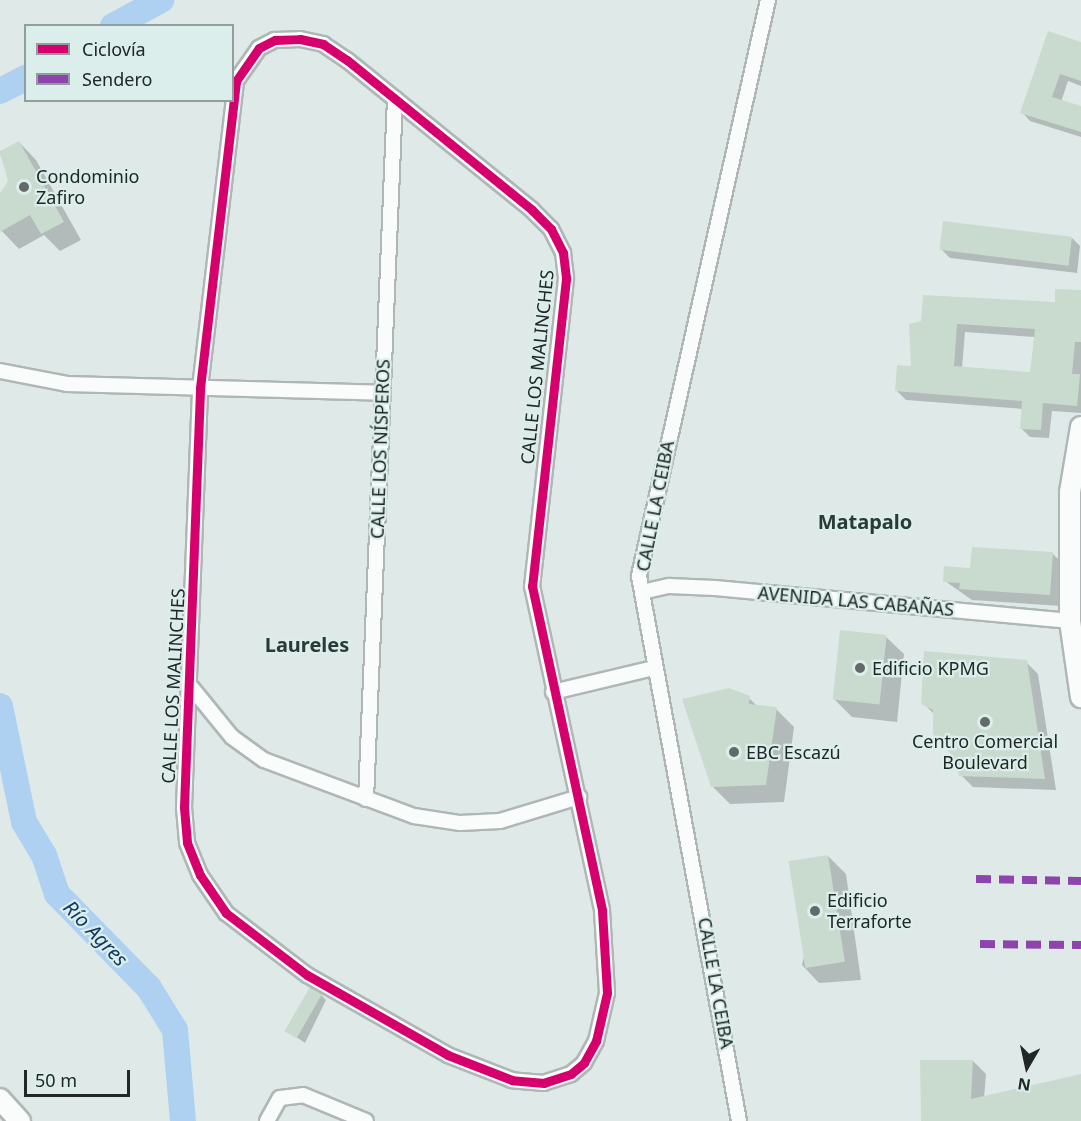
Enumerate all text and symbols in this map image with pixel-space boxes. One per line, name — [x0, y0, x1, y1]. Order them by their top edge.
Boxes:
legend — [24, 24, 234, 102]
text: Ciclovía — [82, 37, 146, 61]
text: Sendero — [82, 67, 152, 91]
place label: Condominio Zafiro — [36, 166, 139, 208]
marker: Condominio Zafiro — [17, 180, 31, 194]
street label: CALLE LOS MALINCHES — [516, 269, 558, 465]
street label: CALLE LOS NÍSPEROS — [366, 359, 394, 539]
street label: CALLE LA CEIBA — [632, 439, 678, 573]
district label: Matapalo — [818, 509, 912, 533]
street label: AVENIDA LAS CABAÑAS — [757, 582, 955, 620]
street label: CALLE LOS MALINCHES — [157, 588, 189, 784]
district label: Laureles — [265, 632, 349, 656]
place label: Edificio KPMG — [872, 657, 989, 679]
marker: Edificio KPMG — [853, 661, 867, 675]
marker: Centro Comercial Boulevard — [978, 715, 992, 729]
place label: Centro Comercial Boulevard — [912, 731, 1058, 774]
place label: EBC Escazú — [746, 741, 841, 763]
marker: EBC Escazú — [727, 745, 741, 759]
place label: Edificio Terraforte — [827, 890, 912, 932]
water label: Río Agres — [59, 895, 133, 971]
marker: Edificio Terraforte — [808, 904, 822, 918]
street label: CALLE LA CEIBA — [694, 916, 738, 1050]
north arrow — [997, 1037, 1057, 1097]
scale bar — [27, 1058, 134, 1096]
text: 50 m — [35, 1068, 77, 1092]
text: N — [1016, 1073, 1032, 1097]

